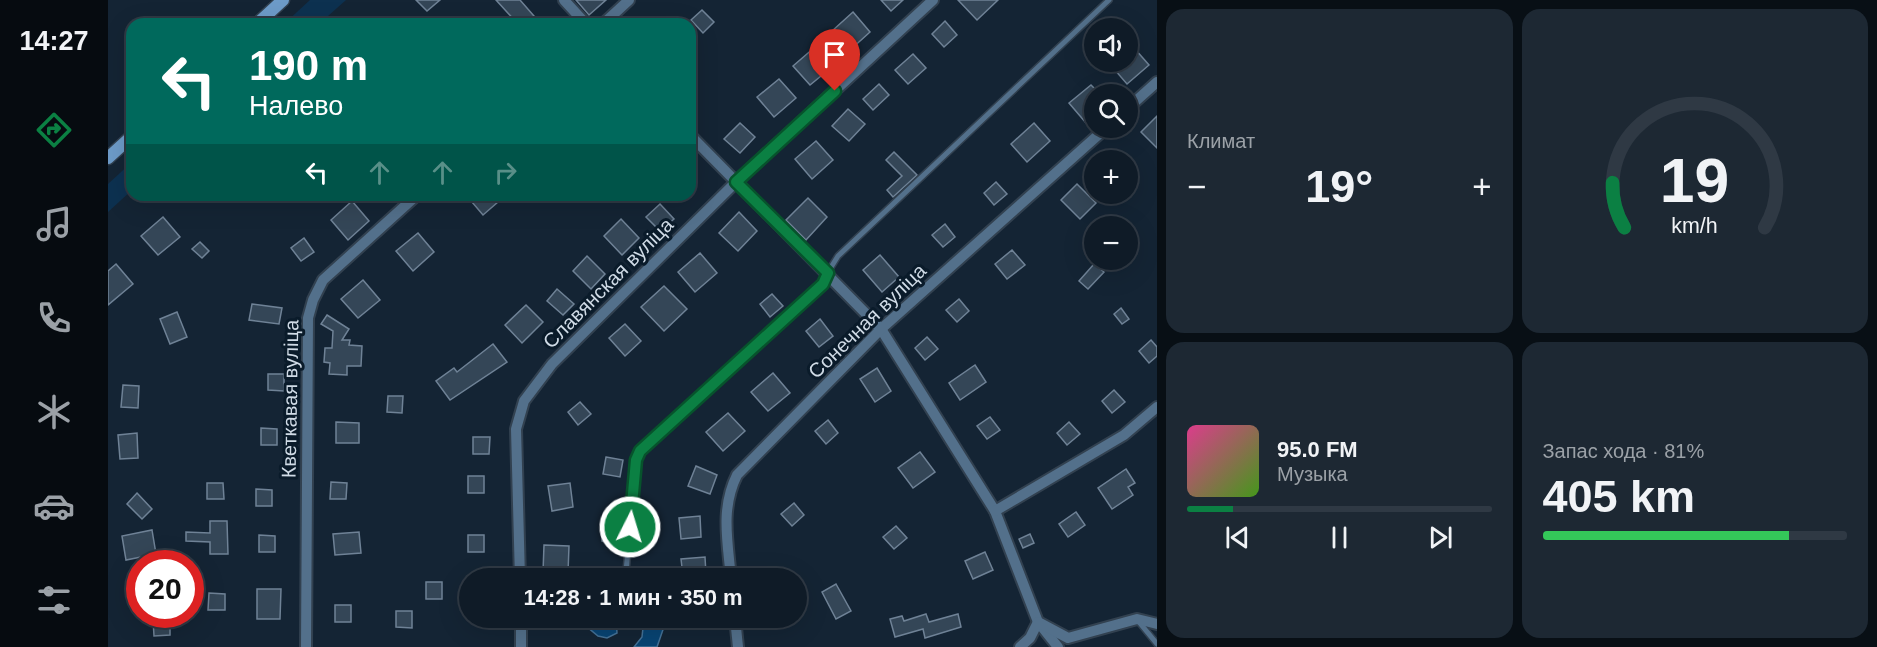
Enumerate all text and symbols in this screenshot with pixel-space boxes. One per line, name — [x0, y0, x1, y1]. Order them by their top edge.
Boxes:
map controls — [1084, 18, 1138, 270]
button: sound — [1084, 18, 1138, 72]
text: 14:27 — [19, 26, 89, 56]
pin — [809, 29, 860, 91]
icon: arrive — [818, 38, 851, 71]
icon: left — [150, 42, 228, 120]
text: 190 m — [249, 42, 368, 89]
button: search — [1084, 84, 1138, 138]
text: Налево — [249, 91, 343, 121]
icon: directions — [33, 109, 75, 151]
text: Климат — [1187, 130, 1255, 152]
text: 19 — [1660, 146, 1729, 215]
button: + — [1084, 150, 1138, 204]
icon: left — [300, 156, 333, 189]
icon: ahead — [363, 156, 396, 189]
icon: ahead — [426, 156, 459, 189]
icon: right — [489, 156, 522, 189]
text: 19° — [1305, 161, 1373, 212]
text: − — [1187, 168, 1206, 205]
text: + — [1472, 168, 1492, 205]
icon: music — [33, 203, 75, 245]
street label: Славянская вуліца — [538, 213, 678, 353]
text: km/h — [1672, 214, 1718, 238]
button: − — [1084, 216, 1138, 270]
street label: Сонечная вуліца — [804, 259, 931, 383]
icon: phone — [33, 297, 75, 339]
street label: Кветкавая вуліца — [278, 319, 302, 478]
icon: climate — [33, 391, 75, 433]
text: 95.0 FM — [1277, 437, 1358, 462]
text: Запас хода · 81% — [1543, 440, 1704, 462]
text: Музыка — [1277, 463, 1348, 485]
text: 405 km — [1543, 471, 1695, 522]
icon: car — [33, 485, 75, 527]
position arrow — [598, 495, 662, 559]
icon: previous — [1221, 521, 1254, 554]
icon: pause — [1323, 521, 1356, 554]
icon: next — [1424, 521, 1457, 554]
speed limit sign: 20 — [126, 550, 204, 628]
icon: filters — [33, 579, 75, 621]
text: 14:28 · 1 мин · 350 m — [523, 585, 743, 610]

